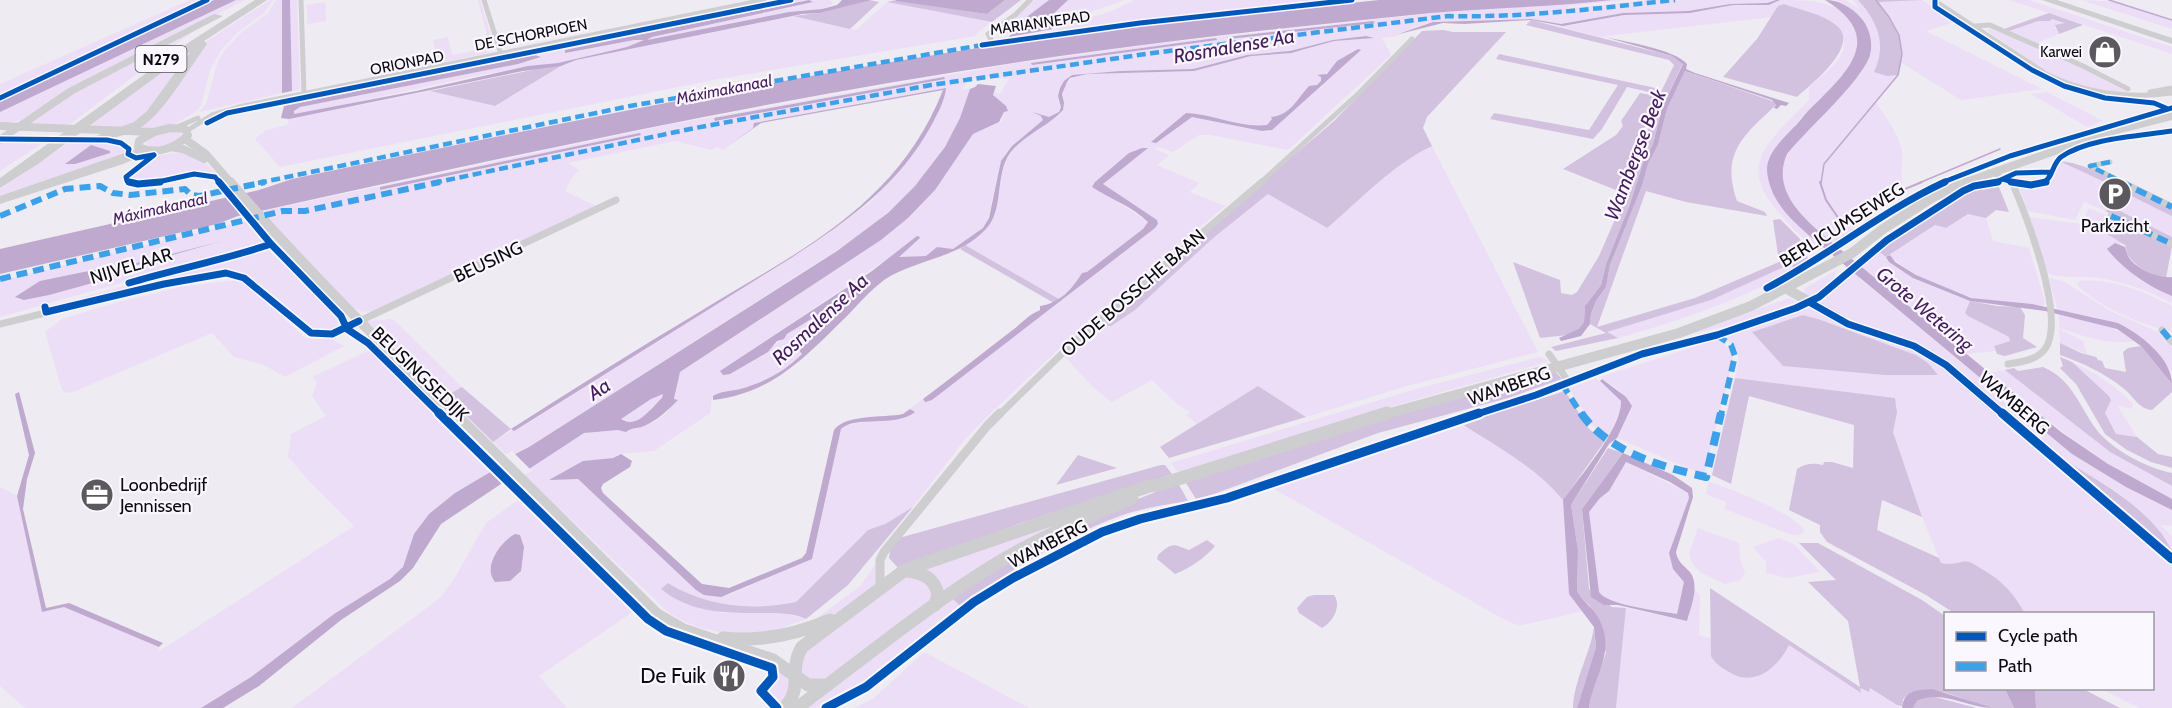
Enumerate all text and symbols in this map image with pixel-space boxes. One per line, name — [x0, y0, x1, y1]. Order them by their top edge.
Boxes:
street label: MARIANNEPAD — [989, 7, 1091, 39]
street label: DE SCHORPIOEN — [473, 15, 589, 55]
water label: Rosmalense Aa — [1171, 24, 1297, 68]
shop icon: Karwei — [2087, 34, 2123, 70]
place label: Karwei — [2040, 43, 2082, 61]
road number: N279 — [136, 46, 186, 72]
street label: ORIONPAD — [369, 47, 445, 79]
water label: Máximakanaal — [674, 71, 774, 108]
water label: Wambergse Beek — [1599, 85, 1671, 224]
parking icon: Parkzicht — [2097, 176, 2133, 212]
street label: BERLICUMSEWEG — [1775, 178, 1909, 272]
water label: Máximakanaal — [110, 188, 210, 229]
place label: Parkzicht — [2081, 215, 2149, 237]
street label: OUDE BOSSCHE BAAN — [1057, 225, 1209, 361]
street label: BEUSING — [450, 236, 526, 288]
street label: NIJVELAAR — [87, 243, 175, 289]
water label: Grote Wetering — [1872, 262, 1979, 357]
water label: Rosmalense Aa — [767, 268, 873, 370]
street label: BEUSINGSEDIJK — [367, 322, 474, 426]
street label: WAMBERG — [1465, 362, 1553, 410]
street label: WAMBERG — [1974, 367, 2054, 439]
water label: Aa — [582, 373, 615, 406]
place label: Loonbedrijf Jennissen — [119, 474, 207, 517]
office icon: Loonbedrijf Jennissen — [79, 477, 115, 513]
street label: WAMBERG — [1005, 515, 1091, 573]
legend — [1944, 612, 2154, 690]
text: Cycle path — [1998, 625, 2078, 647]
text: Path — [1998, 655, 2032, 677]
restaurant icon: De Fuik — [711, 658, 747, 694]
place label: De Fuik — [640, 663, 707, 688]

